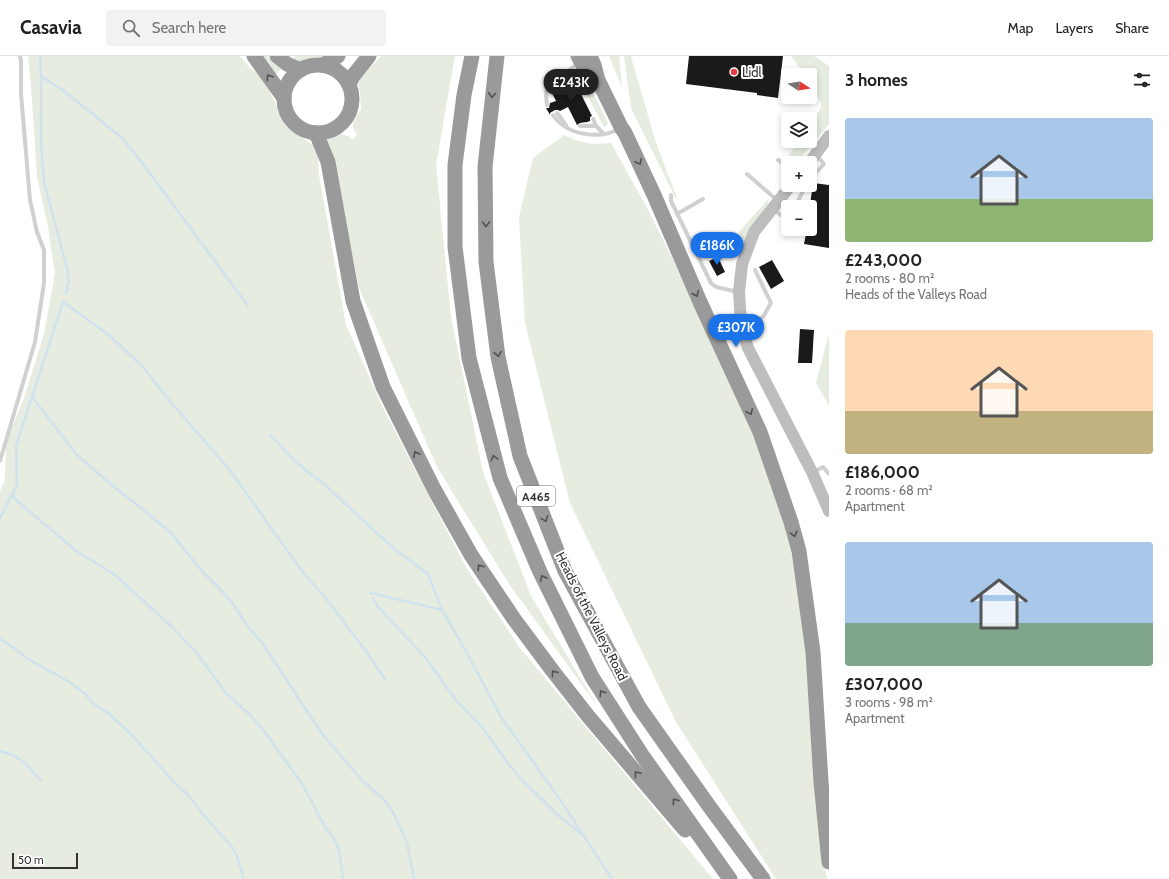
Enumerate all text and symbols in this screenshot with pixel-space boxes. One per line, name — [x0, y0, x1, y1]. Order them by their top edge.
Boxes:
search box — [106, 10, 386, 46]
text: Casavia — [20, 16, 82, 39]
icon: search — [120, 17, 142, 39]
text: Search here — [152, 19, 226, 37]
text: Map — [1008, 19, 1033, 37]
text: Layers — [1055, 19, 1093, 37]
text: Share — [1115, 19, 1149, 37]
place label: Lidl — [742, 64, 762, 80]
marker: Lidl — [729, 67, 739, 77]
north arrow — [781, 68, 817, 104]
map controls — [781, 68, 817, 236]
pin: £243K — [543, 69, 599, 103]
icon: filters — [1131, 69, 1153, 91]
text: 3 homes — [845, 70, 908, 90]
one-way arrow — [267, 74, 274, 81]
text: £243K — [553, 74, 589, 90]
one-way arrow — [488, 92, 497, 98]
button: layers — [781, 112, 817, 148]
icon: home — [963, 144, 1035, 216]
button: + — [781, 156, 817, 192]
one-way arrow — [634, 157, 642, 165]
button: − — [781, 200, 817, 236]
one-way arrow — [482, 221, 490, 227]
pin: £186K — [689, 232, 745, 266]
text: £186K — [700, 237, 734, 253]
text: £243,000 — [845, 250, 922, 270]
text: 2 rooms · 80 m² — [845, 270, 934, 286]
text: Heads of the Valleys Road — [845, 286, 987, 302]
one-way arrow — [691, 289, 699, 297]
pin: £307K — [708, 314, 764, 348]
text: £307K — [717, 319, 755, 335]
one-way arrow — [493, 351, 502, 357]
icon: home — [963, 356, 1035, 428]
one-way arrow — [746, 408, 754, 415]
one-way arrow — [413, 450, 421, 458]
one-way arrow — [491, 454, 499, 461]
text: £186,000 — [845, 462, 920, 482]
text: 2 rooms · 68 m² — [845, 482, 933, 498]
road number: A465 — [517, 486, 555, 506]
text: Apartment — [845, 498, 905, 514]
one-way arrow — [540, 514, 548, 522]
one-way arrow — [789, 531, 798, 538]
street label: Heads of the Valleys Road — [553, 549, 631, 683]
one-way arrow — [477, 564, 484, 571]
icon: home — [963, 568, 1035, 640]
one-way arrow — [540, 575, 548, 582]
one-way arrow — [552, 671, 559, 678]
text: £307,000 — [845, 674, 923, 694]
one-way arrow — [600, 691, 607, 698]
text: 3 rooms · 98 m² — [845, 694, 933, 710]
text: Apartment — [845, 710, 905, 726]
one-way arrow — [634, 771, 641, 778]
one-way arrow — [672, 798, 680, 805]
scale bar — [12, 851, 78, 870]
text: 50 m — [18, 853, 44, 867]

